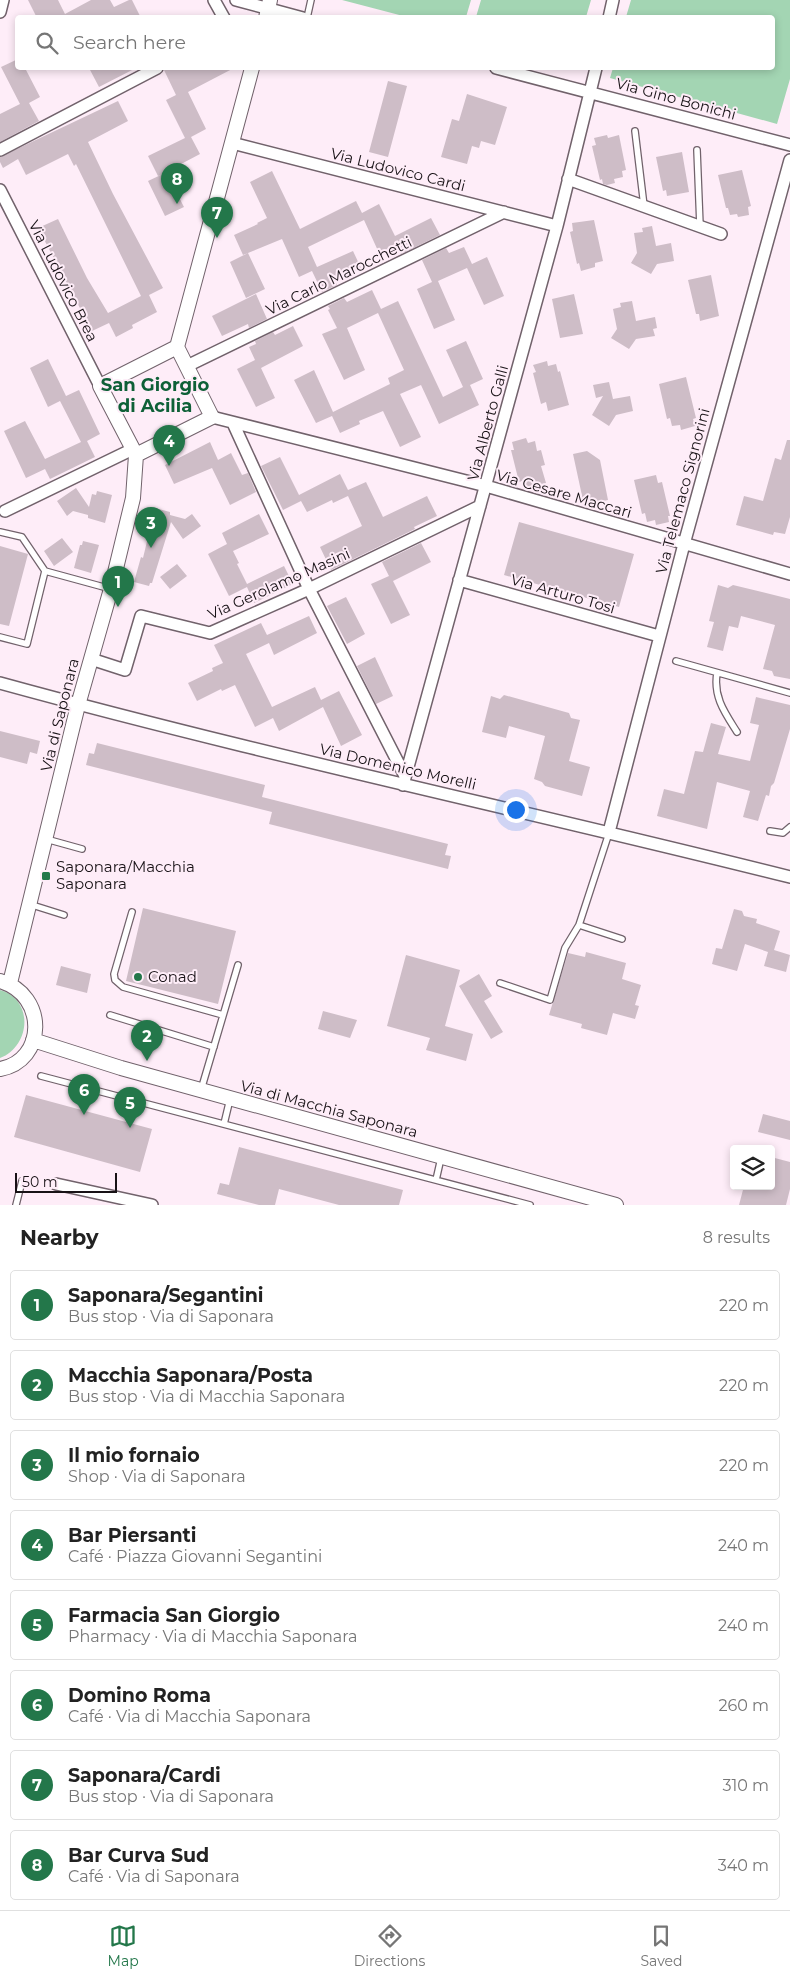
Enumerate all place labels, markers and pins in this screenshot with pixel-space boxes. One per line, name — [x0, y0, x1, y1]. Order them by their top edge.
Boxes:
pin: 8 — [161, 163, 193, 204]
pin: 7 — [201, 197, 233, 238]
pin: 4 — [153, 425, 185, 466]
pin: 3 — [135, 507, 167, 548]
pin: 1 — [102, 566, 134, 607]
place label: Saponara/Macchia Saponara — [56, 857, 195, 893]
marker: Saponara/Macchia Saponara — [40, 870, 52, 882]
place label: Conad — [148, 967, 197, 986]
marker: Conad — [132, 971, 144, 983]
pin: 2 — [131, 1020, 163, 1061]
pin: 6 — [68, 1074, 100, 1115]
pin: 5 — [114, 1087, 146, 1128]

